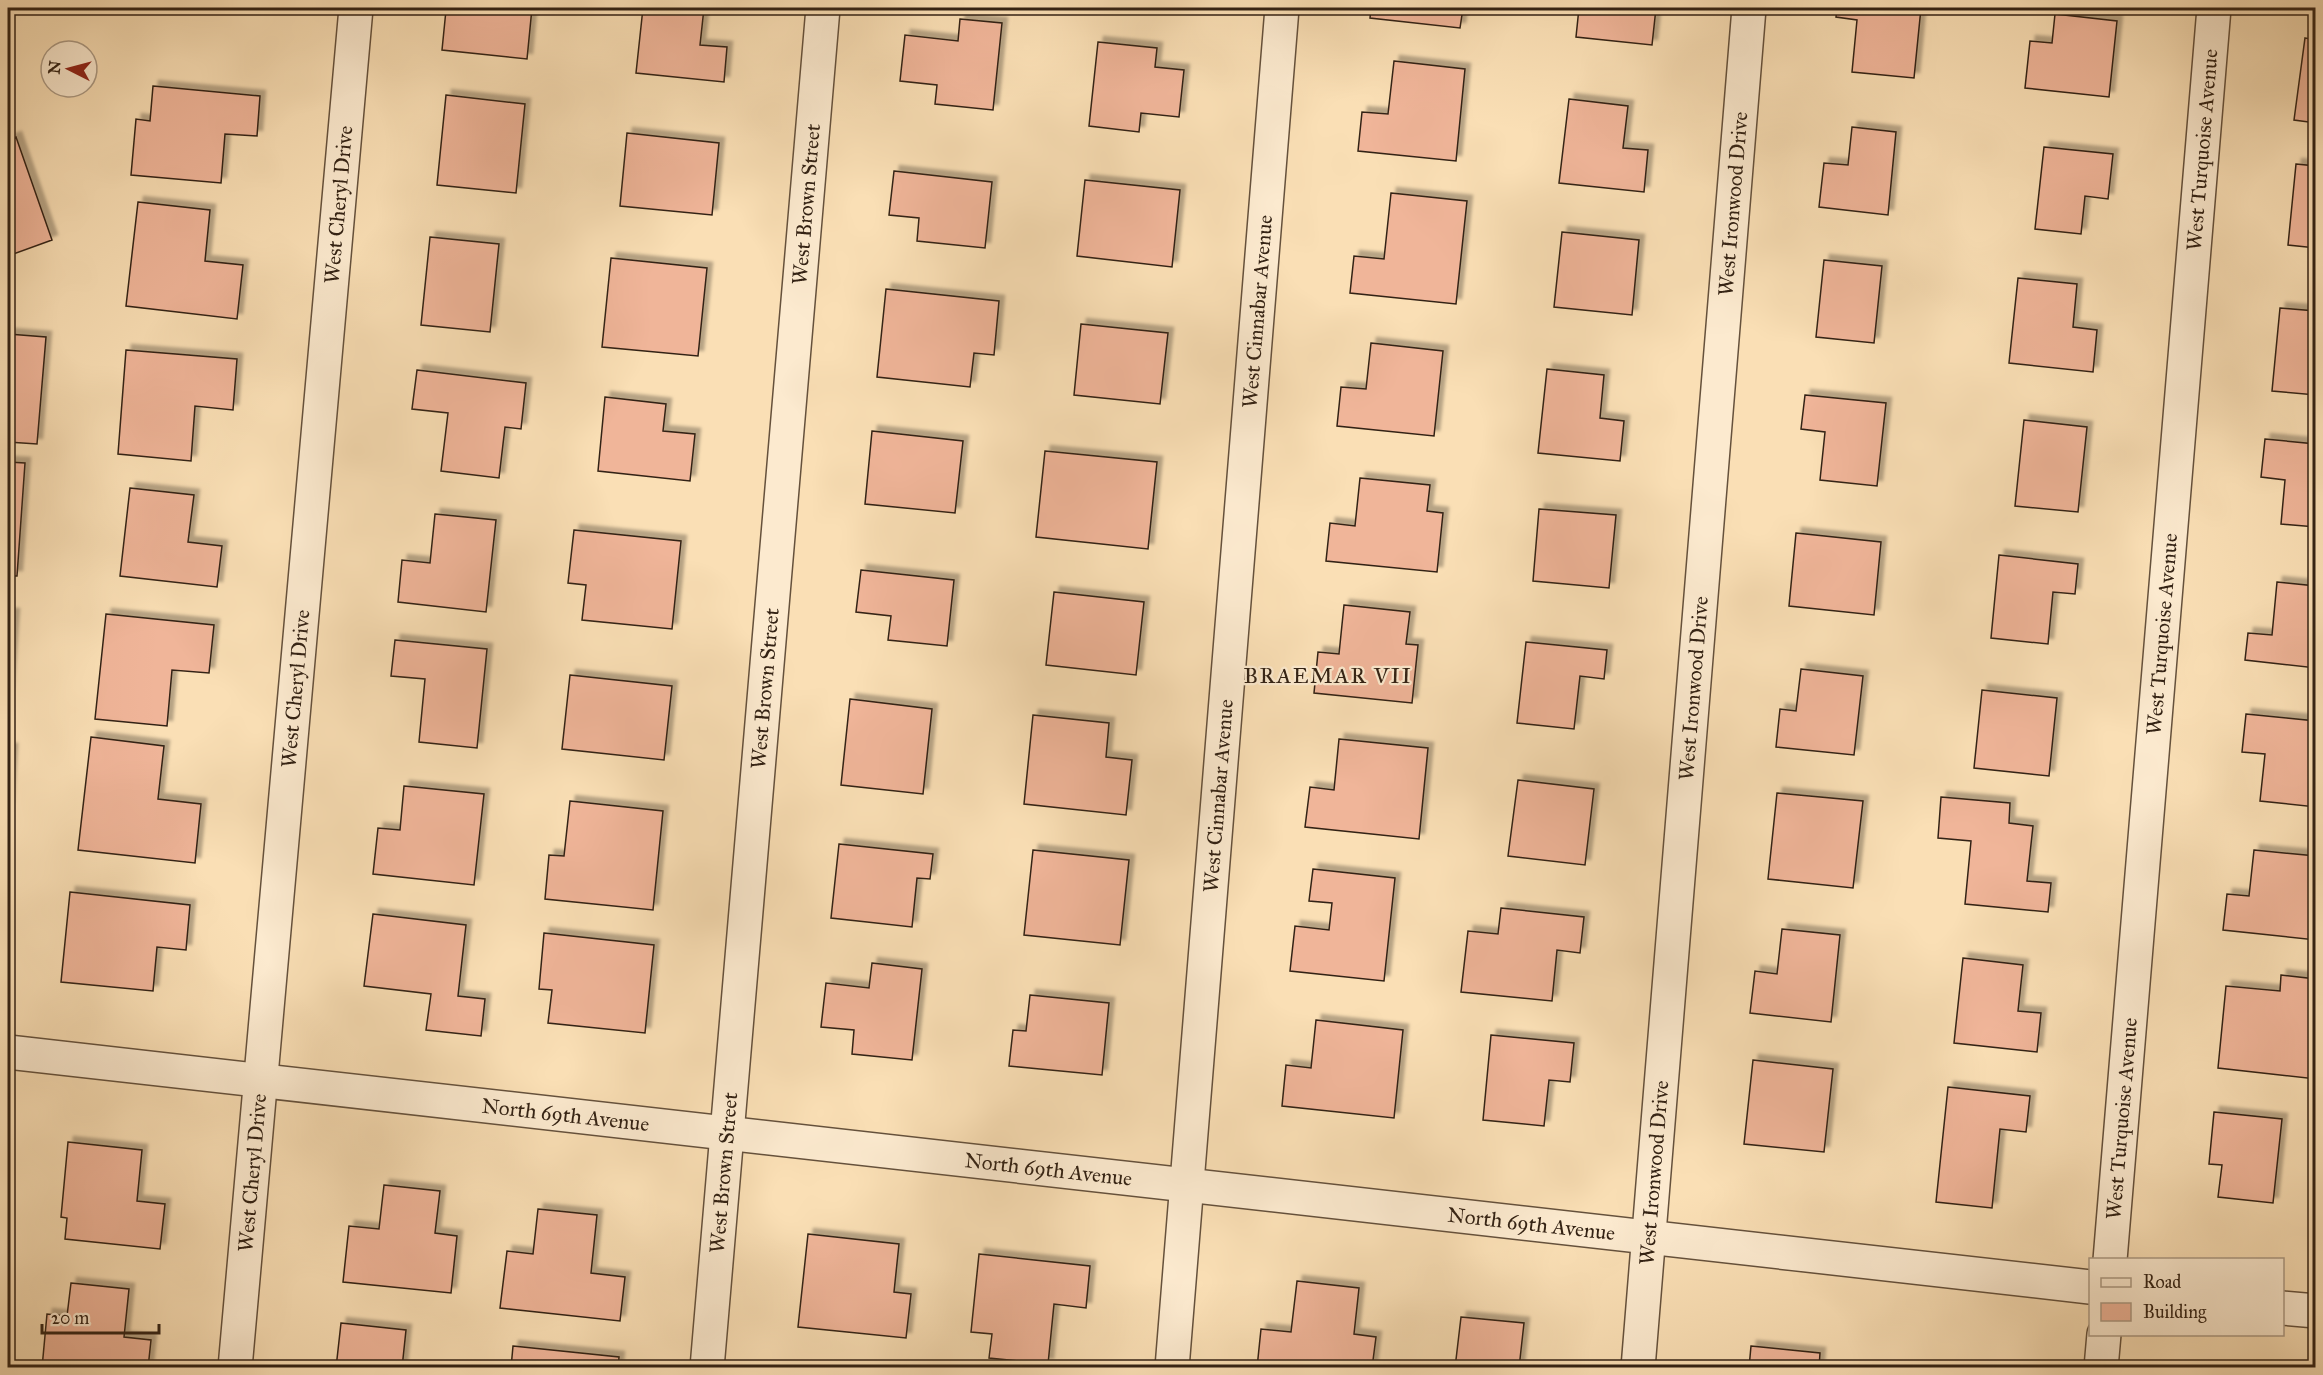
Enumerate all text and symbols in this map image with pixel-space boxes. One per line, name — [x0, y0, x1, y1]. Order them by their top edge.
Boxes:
north arrow — [39, 39, 99, 99]
street label: West Turquoise Avenue — [2181, 48, 2224, 252]
text: N — [44, 59, 65, 75]
street label: West Ironwood Drive — [1713, 110, 1754, 297]
street label: West Brown Street — [786, 122, 826, 286]
street label: West Cheryl Drive — [319, 124, 359, 285]
street label: West Cinnabar Avenue — [1237, 214, 1278, 409]
street label: West Turquoise Avenue — [2141, 532, 2183, 736]
street label: West Ironwood Drive — [1673, 595, 1714, 781]
street label: West Brown Street — [745, 606, 785, 770]
street label: West Cheryl Drive — [275, 608, 315, 769]
district label: BRAEMAR VII — [1244, 662, 1412, 689]
street label: West Cinnabar Avenue — [1198, 698, 1239, 893]
street label: West Turquoise Avenue — [2100, 1016, 2143, 1220]
street label: West Ironwood Drive — [1633, 1079, 1674, 1266]
street label: West Brown Street — [704, 1091, 744, 1254]
street label: West Cheryl Drive — [232, 1092, 272, 1253]
street label: North 69th Avenue — [480, 1093, 651, 1137]
street label: North 69th Avenue — [963, 1147, 1134, 1192]
street label: North 69th Avenue — [1446, 1202, 1617, 1246]
legend — [2089, 1258, 2284, 1336]
text: Road — [2143, 1271, 2181, 1293]
scale bar — [42, 1297, 159, 1335]
text: Building — [2143, 1301, 2207, 1324]
text: 20 m — [51, 1307, 89, 1329]

